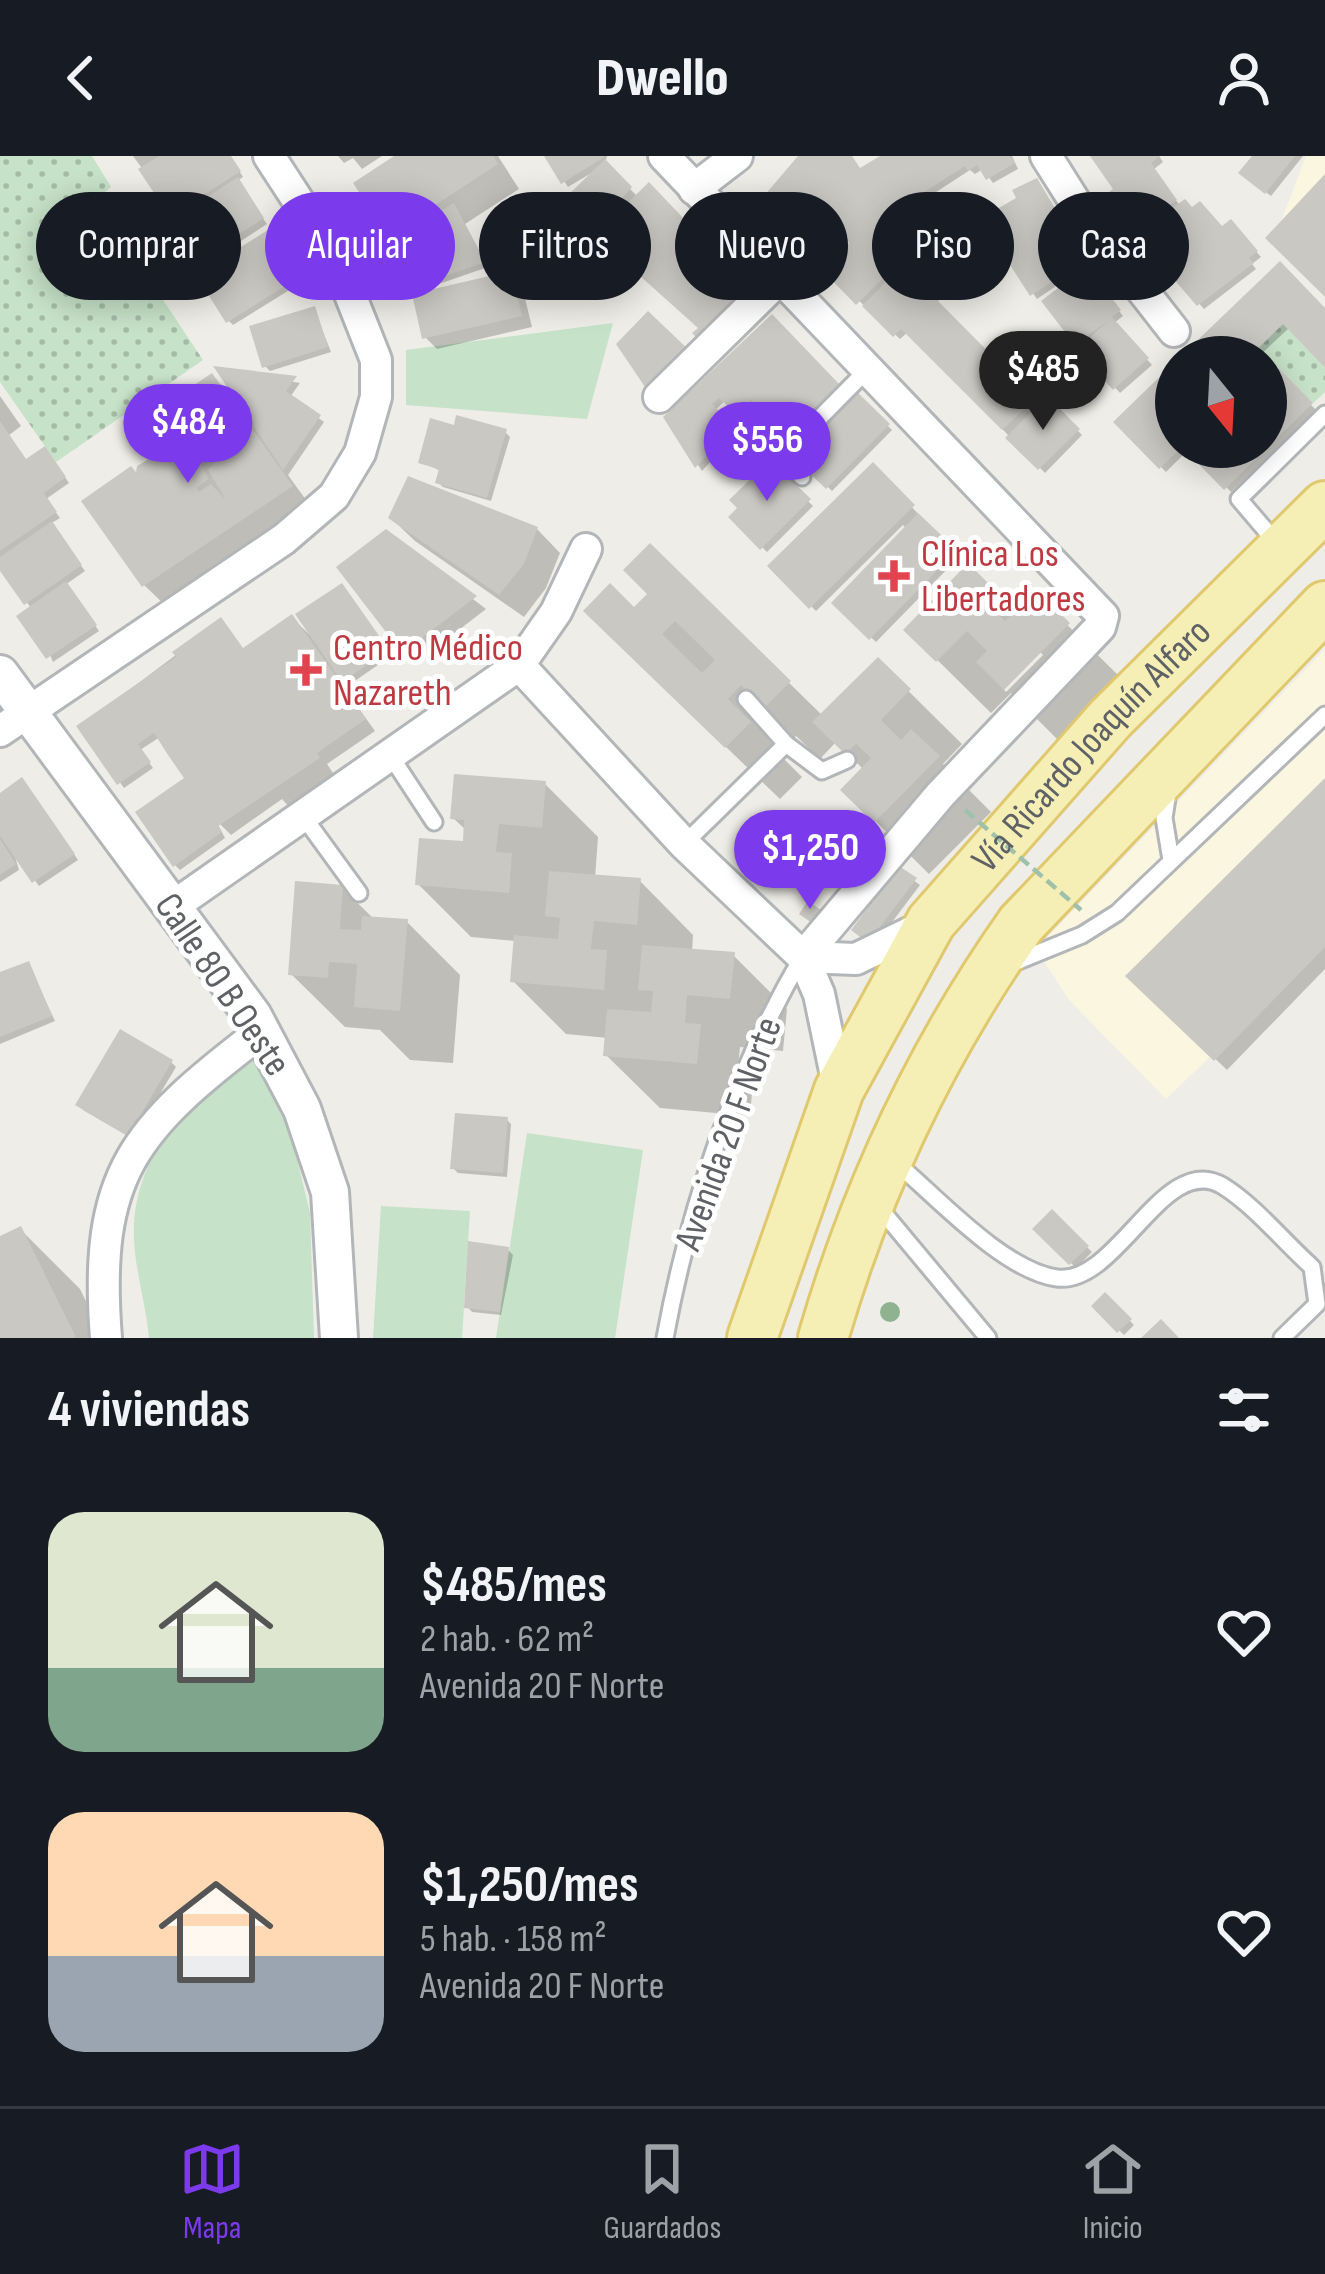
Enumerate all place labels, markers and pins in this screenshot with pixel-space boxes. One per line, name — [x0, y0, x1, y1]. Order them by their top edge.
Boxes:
pin: $485 — [972, 331, 1114, 433]
pin: $484 — [117, 384, 259, 486]
pin: $556 — [696, 402, 838, 504]
place label: Clínica Los Libertadores — [921, 531, 1086, 623]
marker: Clínica Los Libertadores — [878, 560, 910, 592]
place label: Centro Médico Nazareth — [333, 625, 523, 717]
marker: Centro Médico Nazareth — [290, 654, 322, 686]
pin: $1,250 — [712, 810, 908, 912]

